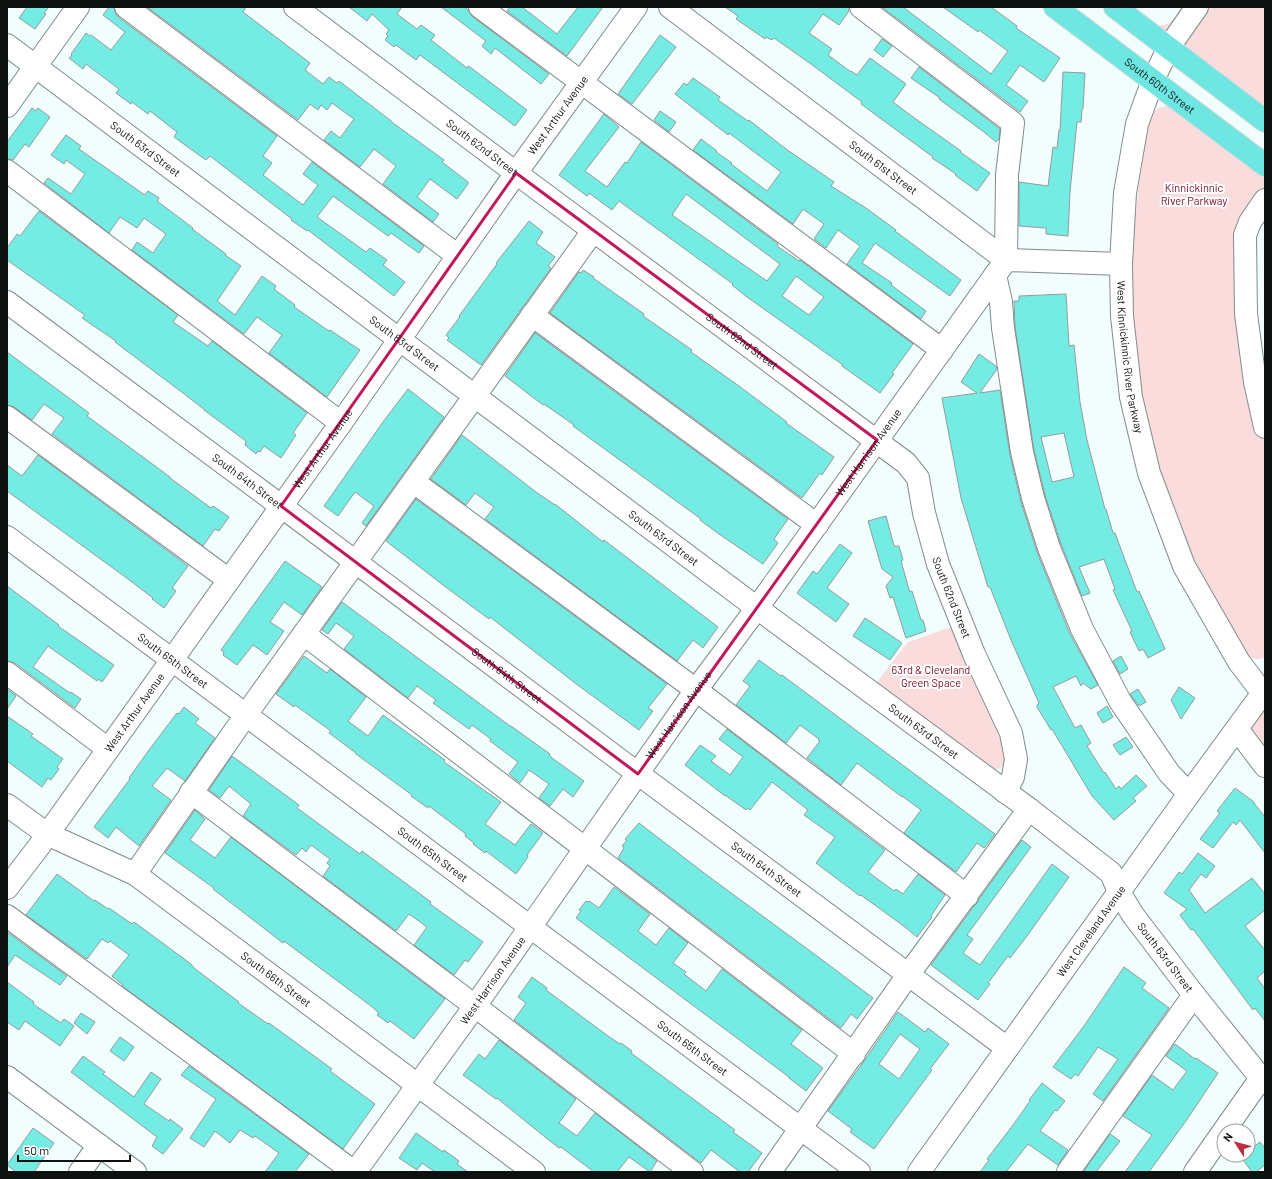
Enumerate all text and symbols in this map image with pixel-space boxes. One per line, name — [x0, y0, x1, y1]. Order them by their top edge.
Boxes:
street label: South 60th Street — [1122, 55, 1198, 116]
street label: West Arthur Avenue — [524, 73, 590, 157]
street label: South 62nd Street — [444, 116, 521, 178]
street label: South 63rd Street — [108, 118, 183, 179]
street label: South 61st Street — [847, 138, 920, 197]
park label: Kinnickinnic River Parkway — [1161, 181, 1227, 207]
street label: West Kinnickinnic River Parkway — [1115, 280, 1146, 434]
street label: South 62nd Street — [704, 310, 781, 372]
street label: South 63rd Street — [367, 313, 442, 373]
street label: West Arthur Avenue — [290, 406, 355, 491]
street label: West Harrison Avenue — [832, 406, 904, 498]
street label: South 64th Street — [210, 450, 286, 511]
street label: South 63rd Street — [626, 507, 701, 568]
street label: South 62nd Street — [930, 555, 974, 640]
street label: South 65th Street — [136, 630, 211, 691]
street label: South 64th Street — [470, 644, 545, 706]
park label: 63rd & Cleveland Green Space — [892, 663, 970, 689]
street label: West Harrison Avenue — [643, 668, 714, 761]
street label: West Arthur Avenue — [101, 670, 167, 754]
street label: South 63rd Street — [886, 701, 962, 761]
street label: South 65th Street — [395, 824, 471, 884]
street label: South 64th Street — [729, 838, 805, 899]
street label: West Cleveland Avenue — [1054, 882, 1128, 979]
street label: South 63rd Street — [1135, 920, 1196, 995]
street label: West Harrison Avenue — [457, 934, 528, 1027]
street label: South 66th Street — [239, 949, 314, 1009]
street label: South 65th Street — [655, 1017, 730, 1078]
north arrow — [1216, 1123, 1256, 1163]
text: N — [1220, 1130, 1235, 1144]
scale bar — [18, 1137, 130, 1163]
text: 50 m — [24, 1143, 49, 1157]

